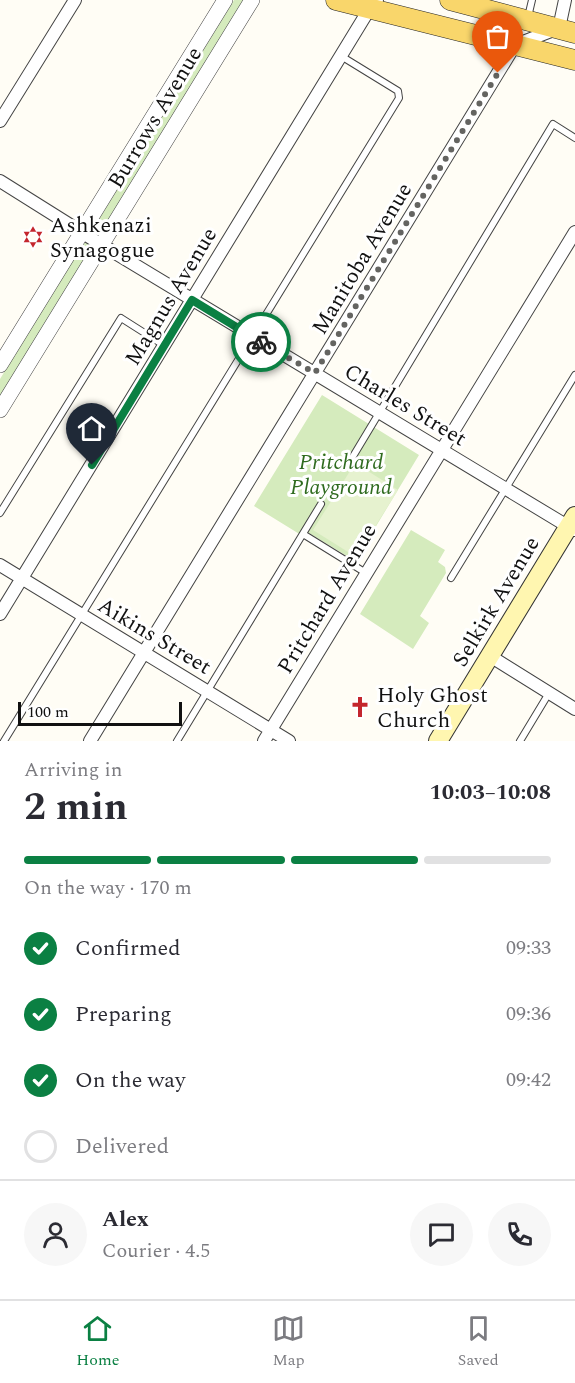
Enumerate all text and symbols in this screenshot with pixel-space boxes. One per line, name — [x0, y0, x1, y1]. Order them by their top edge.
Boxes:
pin — [472, 11, 523, 73]
icon: bag — [481, 20, 514, 53]
street label: Burrows Avenue — [100, 41, 211, 195]
street label: Manitoba Avenue — [304, 176, 421, 341]
place label: Ashkenazi Synagogue — [50, 209, 155, 267]
street label: Magnus Avenue — [117, 221, 226, 372]
synagogue icon: Ashkenazi Synagogue — [21, 225, 45, 249]
courier — [231, 312, 291, 372]
icon: bike — [245, 326, 278, 359]
street label: Charles Street — [338, 356, 473, 455]
pin — [66, 403, 117, 465]
icon: home — [75, 412, 108, 445]
park label: Pritchard Playground — [290, 446, 392, 504]
street label: Pritchard Avenue — [269, 517, 385, 680]
street label: Selkirk Avenue — [444, 530, 548, 673]
street label: Aikins Street — [91, 589, 218, 683]
place label: Holy Ghost Church — [377, 679, 488, 737]
church icon: Holy Ghost Church — [348, 695, 372, 719]
scale bar — [18, 699, 182, 726]
text: 100 m — [27, 700, 69, 724]
text: Arriving in — [24, 755, 122, 785]
text: 10:03–10:08 — [429, 776, 551, 809]
text: 2 min — [24, 778, 128, 837]
text: On the way · 170 m — [24, 873, 192, 903]
icon: check — [24, 932, 57, 965]
text: Confirmed — [75, 932, 181, 965]
text: 09:33 — [506, 933, 551, 963]
icon: check — [24, 998, 57, 1031]
text: Preparing — [75, 998, 172, 1031]
text: 09:36 — [506, 999, 551, 1029]
icon: check — [24, 1064, 57, 1097]
text: On the way — [75, 1064, 186, 1097]
text: 09:42 — [506, 1065, 551, 1095]
text: Delivered — [75, 1130, 169, 1163]
button: person — [24, 1203, 87, 1266]
text: Alex — [102, 1203, 149, 1236]
button: chat — [410, 1203, 473, 1266]
button: phone — [488, 1203, 551, 1266]
text: Courier · 4.5 — [102, 1236, 210, 1266]
tab: Home — [76, 1312, 119, 1372]
tab: Map — [272, 1312, 305, 1372]
tab: Saved — [458, 1312, 499, 1372]

